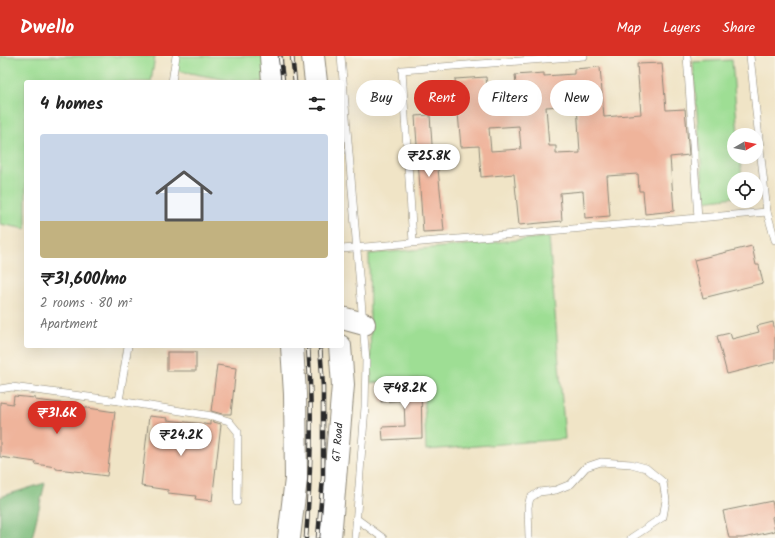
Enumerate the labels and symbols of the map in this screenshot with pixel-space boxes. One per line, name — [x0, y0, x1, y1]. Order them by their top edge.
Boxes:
north arrow — [727, 128, 763, 164]
pin: ₹25.8K — [396, 144, 462, 178]
pin: ₹48.2K — [372, 376, 438, 410]
pin: ₹31.6K — [24, 401, 90, 435]
street label: GT Road — [328, 422, 349, 463]
pin: ₹24.2K — [148, 423, 214, 457]

